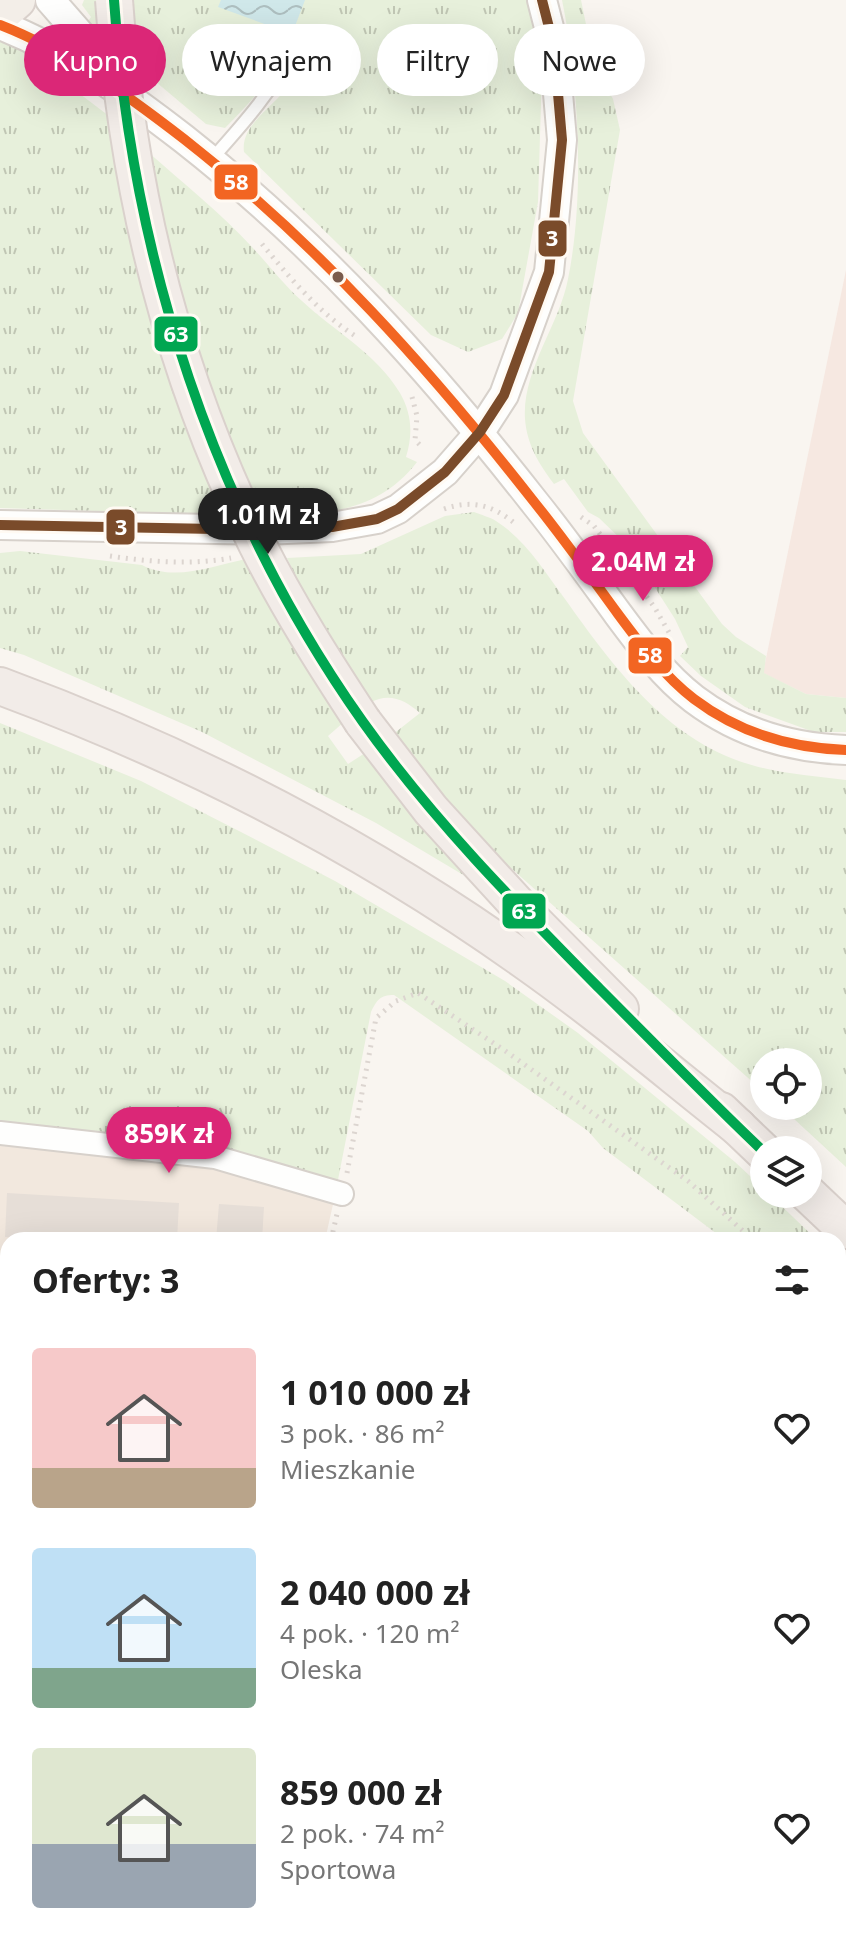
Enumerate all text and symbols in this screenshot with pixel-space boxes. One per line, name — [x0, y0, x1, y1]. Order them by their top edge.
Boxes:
chip: Kupno — [24, 24, 166, 96]
chip: Wynajem — [182, 24, 361, 96]
chip: Filtry — [377, 24, 498, 96]
chip: Nowe — [514, 24, 645, 96]
line badge: 58 — [213, 163, 259, 201]
text: 58 — [223, 166, 249, 196]
line badge: 3 — [537, 219, 568, 258]
text: 3 — [546, 222, 558, 252]
unlabelled marker — [330, 269, 346, 285]
line badge: 63 — [153, 315, 199, 353]
text: 63 — [163, 318, 189, 348]
pin: 1.01M zł — [185, 488, 351, 556]
text: 1.01M zł — [216, 496, 320, 532]
line badge: 3 — [105, 508, 136, 546]
text: 3 — [115, 511, 127, 541]
pin: 2.04M zł — [560, 535, 726, 603]
text: 2.04M zł — [591, 543, 695, 579]
line badge: 58 — [627, 636, 673, 675]
text: 58 — [637, 639, 663, 669]
line badge: 63 — [501, 892, 547, 930]
text: 63 — [511, 895, 537, 925]
map controls — [750, 1048, 822, 1208]
button: locate — [750, 1048, 822, 1120]
pin: 859K zł — [95, 1107, 243, 1175]
text: 859K zł — [124, 1115, 214, 1151]
button: layers — [750, 1136, 822, 1208]
text: Oferty: 3 — [32, 1257, 180, 1303]
icon: filters — [770, 1258, 814, 1302]
text: 1 010 000 zł — [280, 1369, 470, 1415]
icon: home — [96, 1380, 192, 1476]
icon: heart — [770, 1406, 814, 1450]
text: 3 pok. · 86 m² — [280, 1415, 445, 1451]
text: Mieszkanie — [280, 1451, 416, 1487]
text: 2 040 000 zł — [280, 1569, 470, 1615]
icon: home — [96, 1580, 192, 1676]
icon: heart — [770, 1606, 814, 1650]
text: 4 pok. · 120 m² — [280, 1615, 459, 1651]
text: Oleska — [280, 1651, 363, 1687]
text: 859 000 zł — [280, 1769, 442, 1815]
icon: home — [96, 1780, 192, 1876]
icon: heart — [770, 1806, 814, 1850]
text: 2 pok. · 74 m² — [280, 1815, 445, 1851]
text: Sportowa — [280, 1851, 396, 1887]

